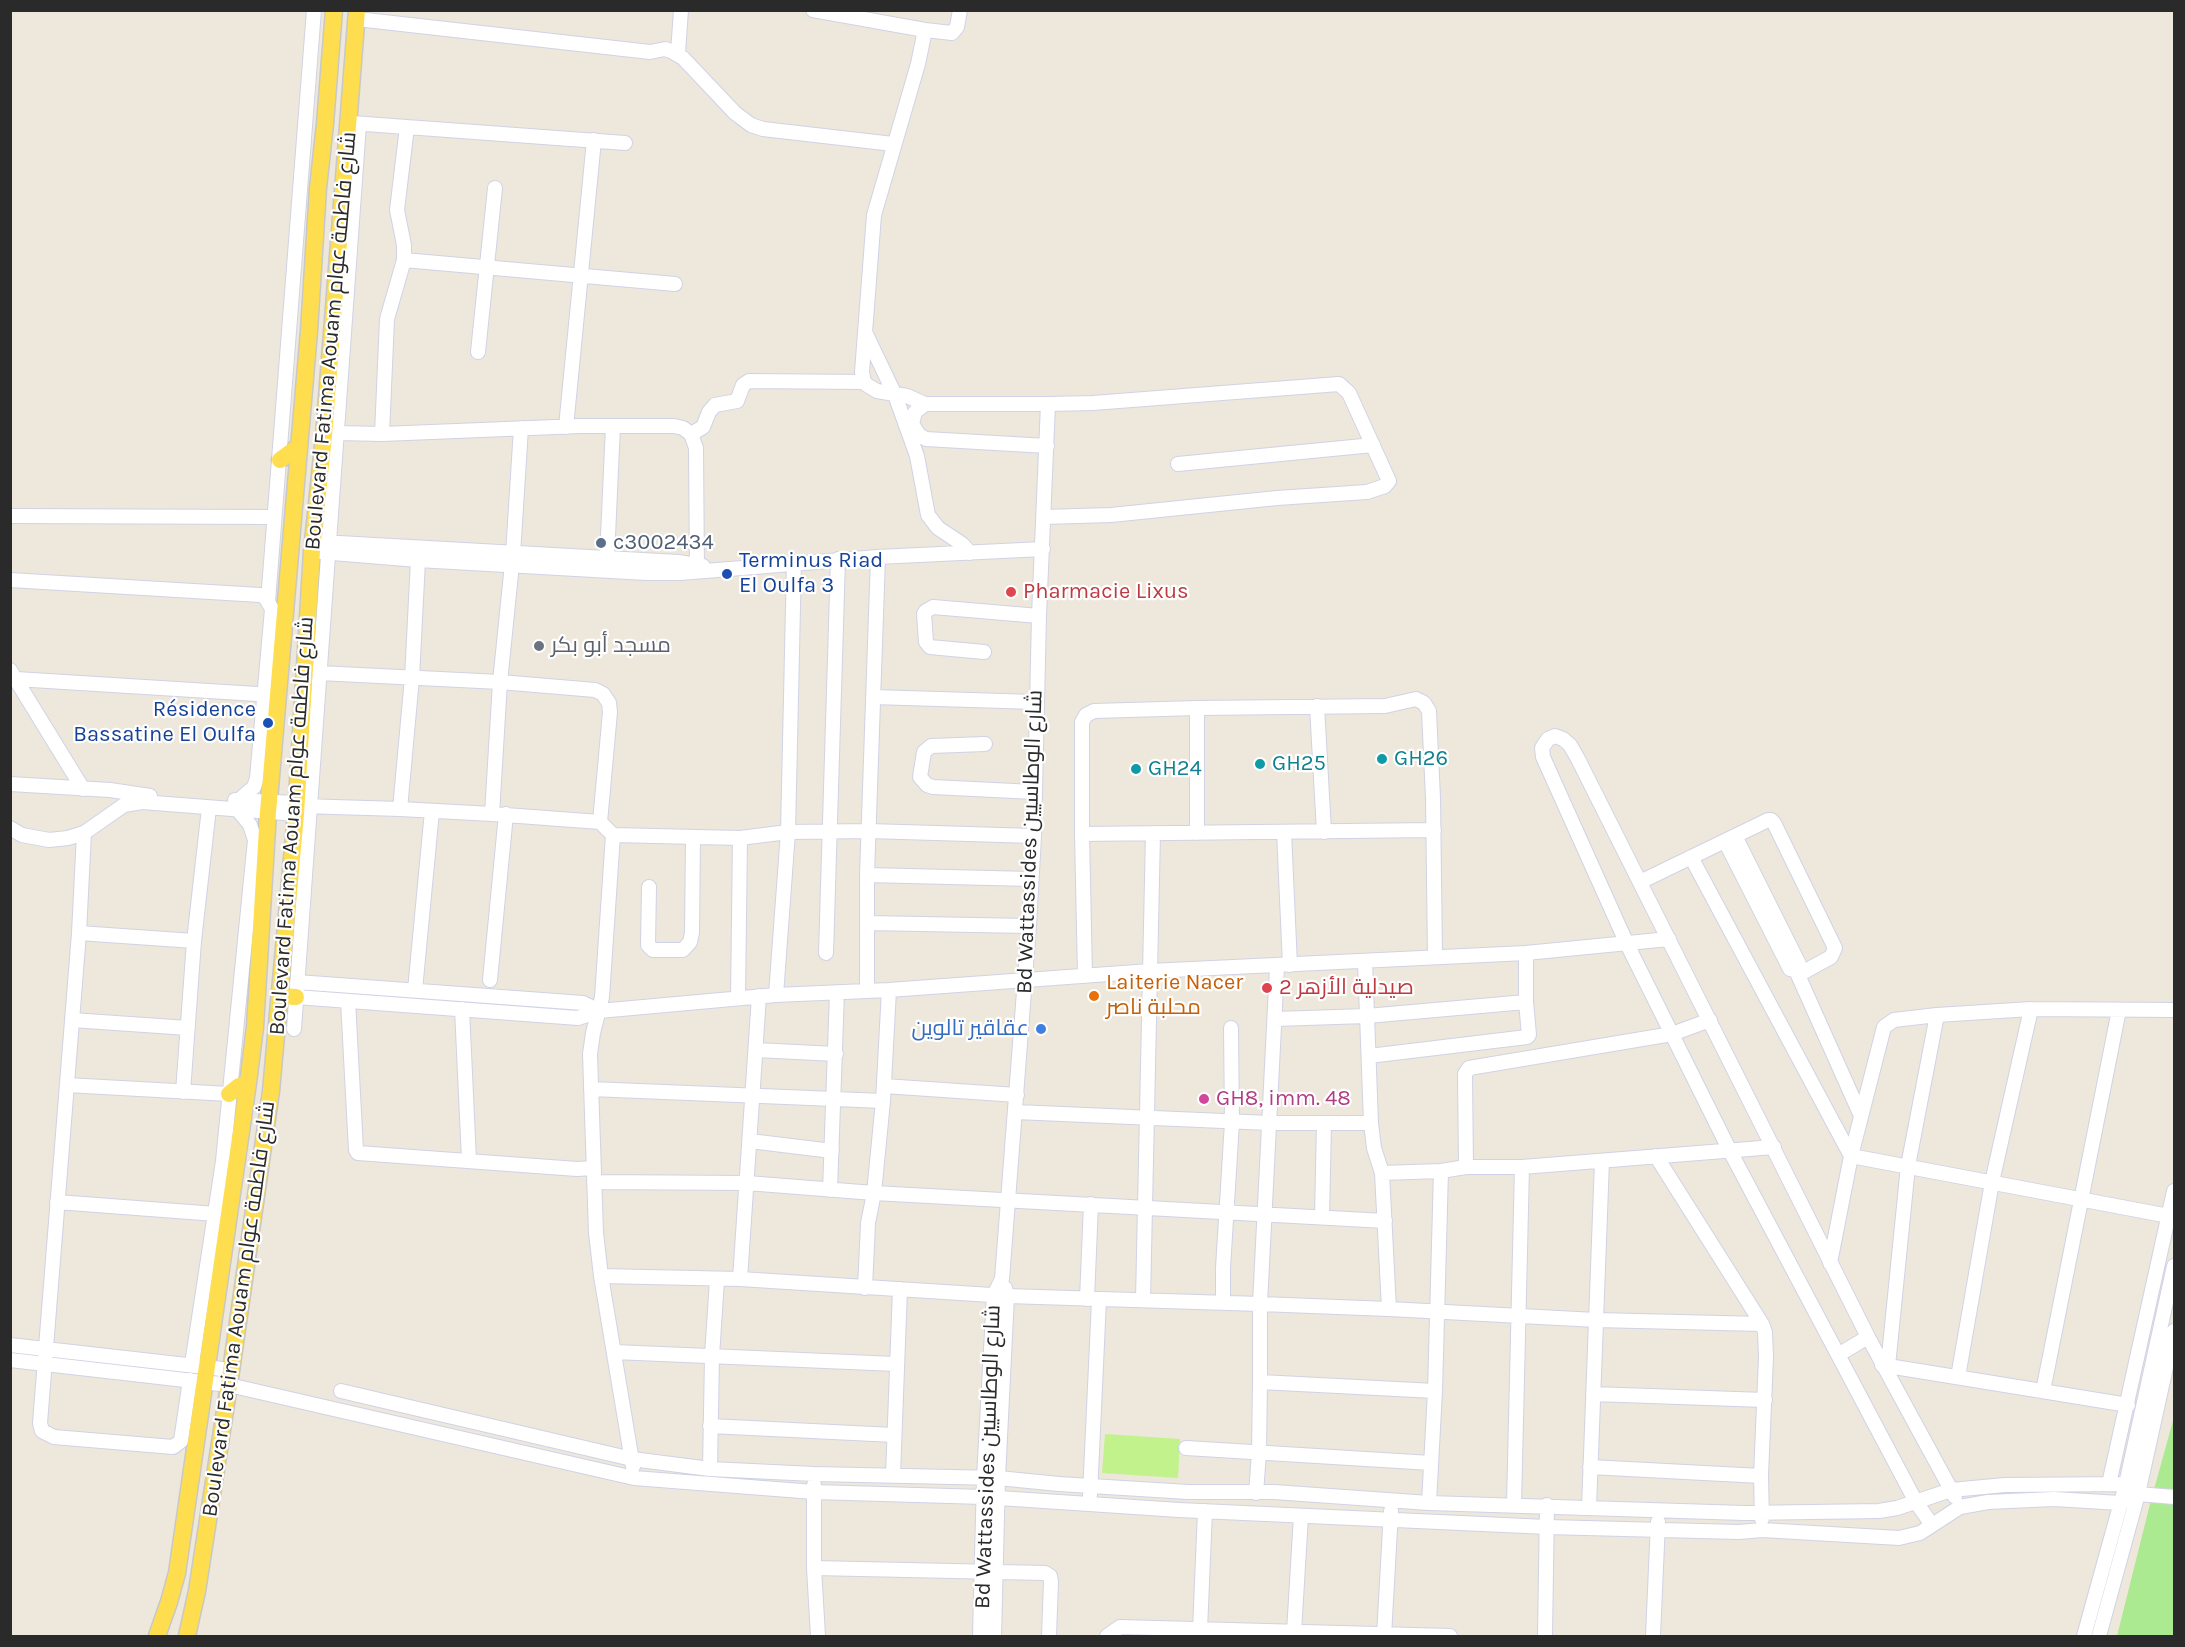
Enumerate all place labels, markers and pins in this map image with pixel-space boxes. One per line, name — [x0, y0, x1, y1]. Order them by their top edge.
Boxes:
place label: c3002434 — [613, 530, 714, 556]
marker: c3002434 — [594, 536, 608, 550]
place label: Terminus Riad El Oulfa 3 — [739, 548, 883, 600]
marker: Terminus Riad El Oulfa 3 — [720, 567, 734, 581]
place label: Pharmacie Lixus — [1023, 579, 1189, 605]
marker: Pharmacie Lixus — [1004, 585, 1018, 599]
place label: مسجد أبو بكر — [551, 633, 671, 659]
marker: مسجد أبو بكر — [532, 639, 546, 653]
place label: Résidence Bassatine El Oulfa — [73, 697, 256, 748]
marker: Résidence Bassatine El Oulfa — [261, 716, 275, 730]
place label: GH26 — [1394, 746, 1448, 772]
place label: GH25 — [1272, 751, 1326, 777]
marker: GH26 — [1375, 752, 1389, 766]
place label: GH24 — [1148, 756, 1202, 782]
marker: GH25 — [1253, 757, 1267, 771]
marker: GH24 — [1129, 762, 1143, 776]
place label: Laiterie Nacer محلبة ناصر — [1106, 970, 1243, 1022]
place label: صيدلية الأزهر 2 — [1279, 975, 1414, 1001]
marker: صيدلية الأزهر 2 — [1260, 981, 1274, 995]
marker: Laiterie Nacer محلبة ناصر — [1087, 989, 1101, 1003]
place label: عقاقير تالوين — [911, 1016, 1029, 1042]
marker: عقاقير تالوين — [1034, 1022, 1048, 1036]
place label: GH8, imm. 48 — [1216, 1086, 1351, 1112]
marker: GH8, imm. 48 — [1197, 1092, 1211, 1106]

